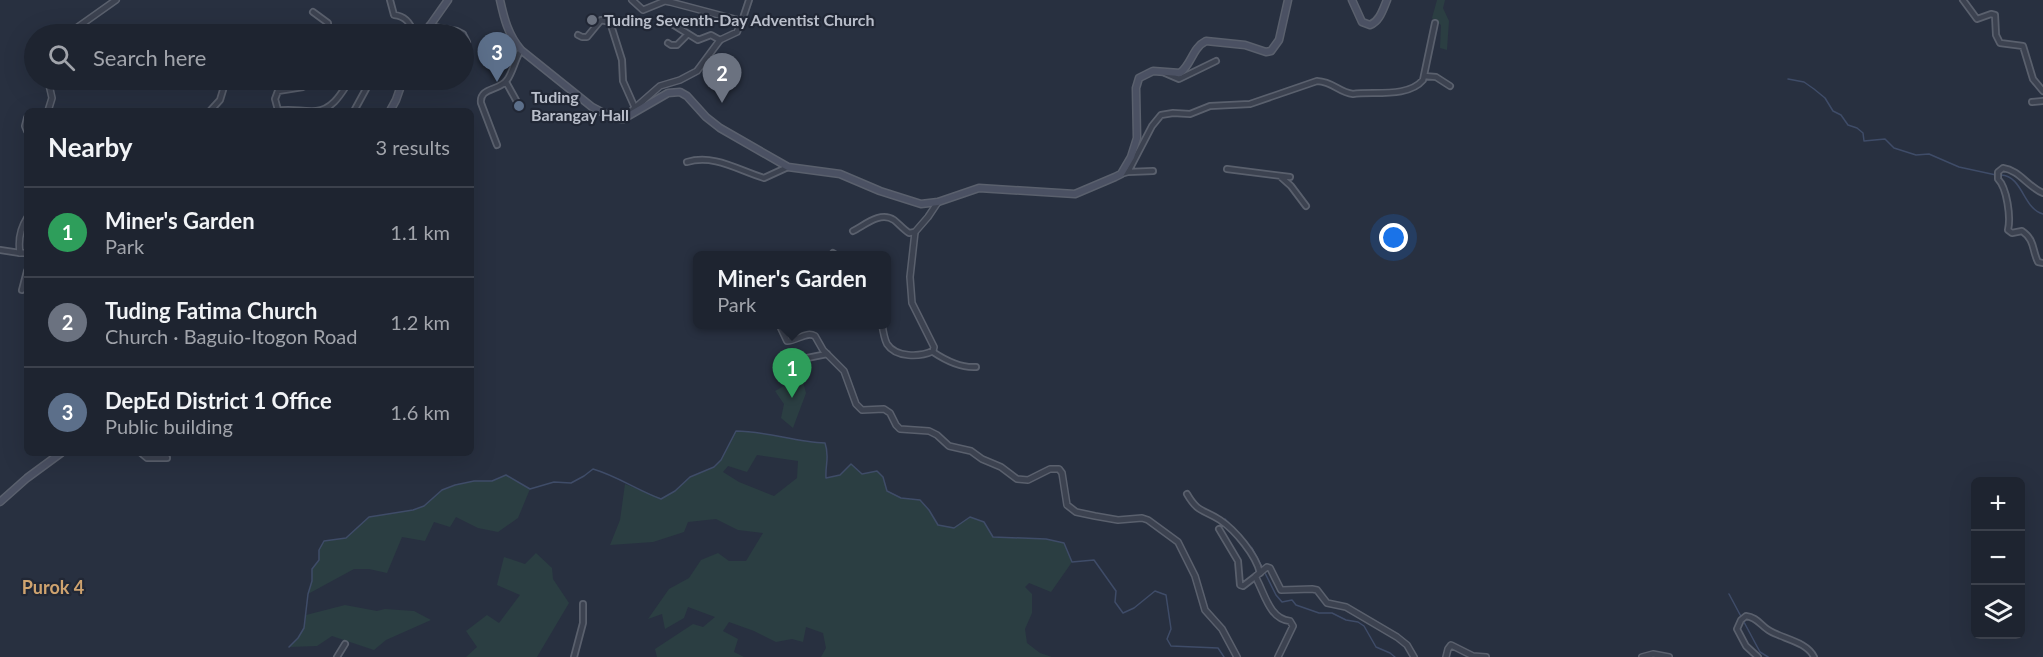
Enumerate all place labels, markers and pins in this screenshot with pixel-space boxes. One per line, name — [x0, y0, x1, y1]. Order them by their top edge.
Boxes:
place label: Tuding Seventh-Day Adventist Church — [604, 10, 875, 29]
marker: Tuding Seventh-Day Adventist Church — [585, 13, 599, 27]
pin: 3 — [478, 32, 516, 82]
pin: 2 — [702, 54, 742, 103]
place label: Tuding Barangay Hall — [531, 87, 629, 124]
marker: Tuding Barangay Hall — [512, 99, 526, 113]
pin: 1 — [772, 348, 812, 398]

